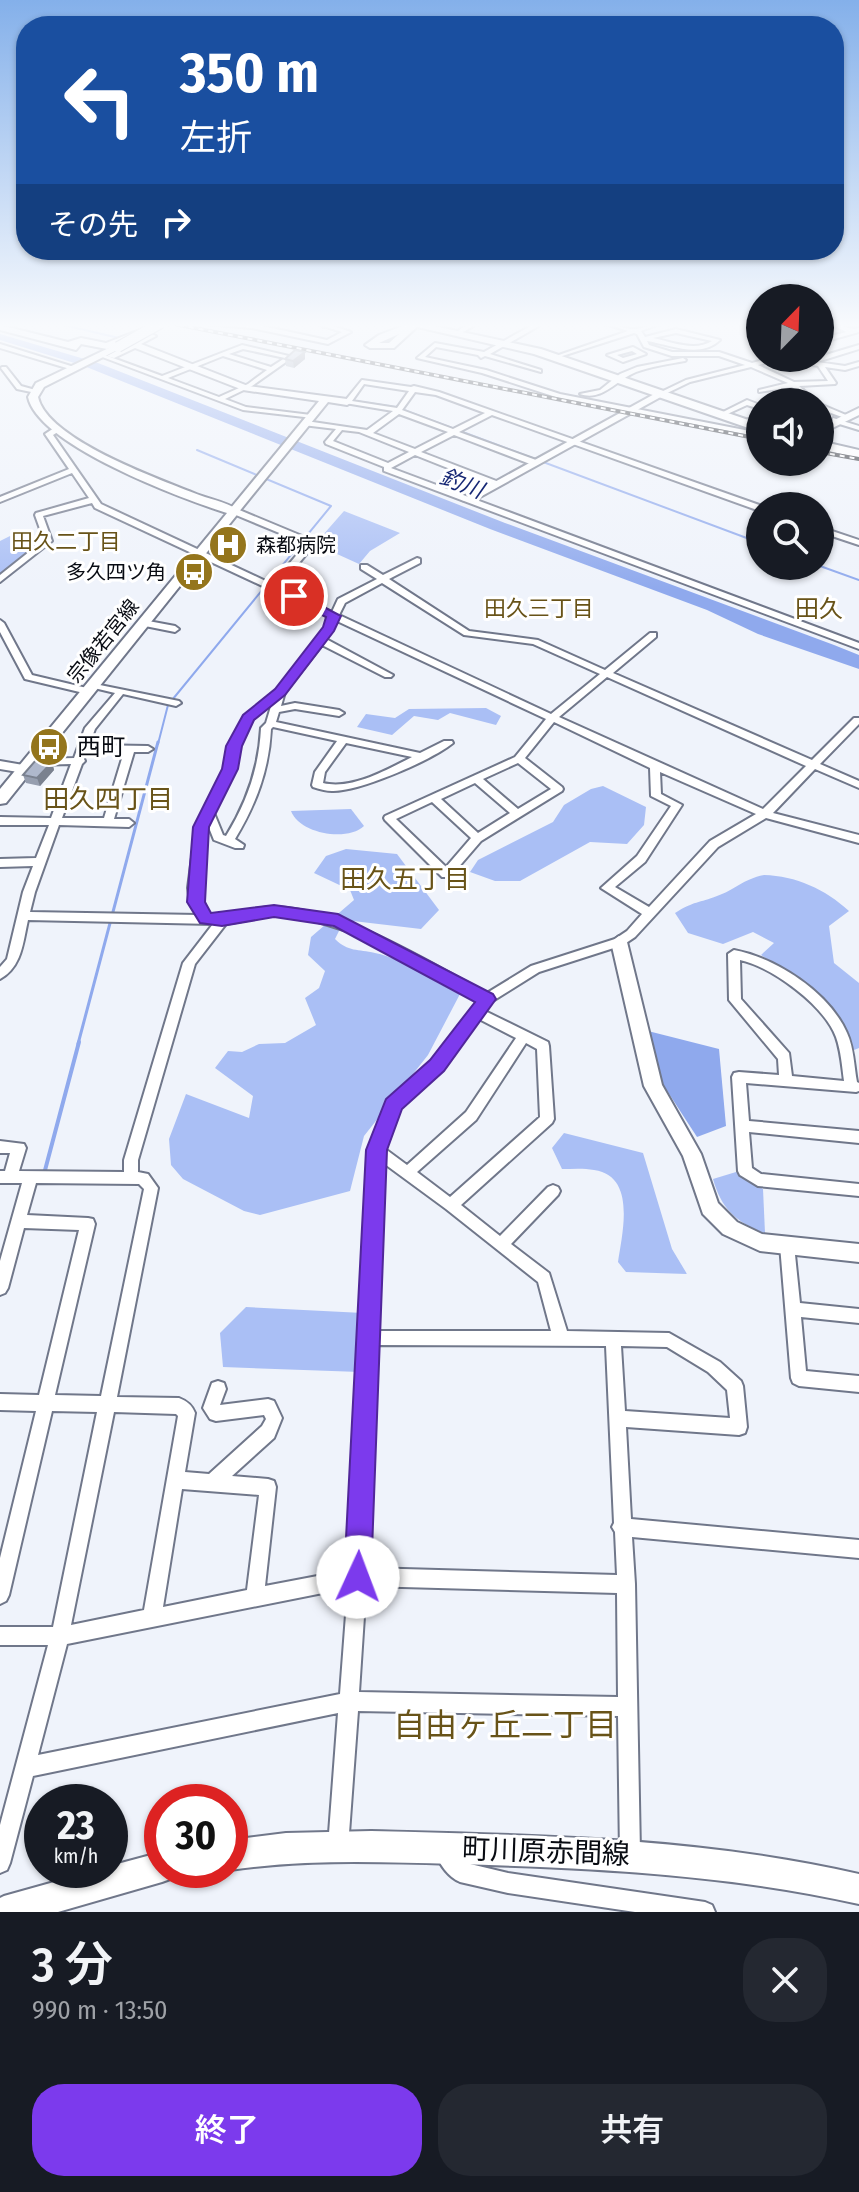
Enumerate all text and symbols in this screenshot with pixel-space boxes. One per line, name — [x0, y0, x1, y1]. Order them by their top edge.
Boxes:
text: 350 m — [180, 40, 319, 107]
icon: left — [48, 48, 152, 152]
text: 左折 — [180, 116, 252, 160]
icon: right — [154, 200, 198, 244]
text: その先 — [48, 207, 138, 243]
north arrow — [746, 284, 834, 372]
map controls — [746, 284, 834, 580]
button: sound — [746, 388, 834, 476]
water label: 釣川 — [436, 463, 489, 505]
button: search — [746, 492, 834, 580]
hospital icon: 森都病院 — [207, 524, 249, 566]
district label: 田久二丁目 — [11, 528, 121, 555]
place label: 森都病院 — [256, 533, 336, 557]
bus stop icon: 多久四ツ角 — [173, 551, 215, 593]
place label: 多久四ツ角 — [66, 560, 166, 584]
pin — [260, 562, 328, 630]
icon: arrive — [272, 574, 316, 618]
street label: 宗像若宮線 — [62, 595, 144, 687]
district label: 田久三丁目 — [484, 595, 594, 622]
district label: 田久 — [795, 595, 843, 623]
bus stop icon: 西町 — [28, 726, 70, 768]
place label: 西町 — [77, 733, 125, 761]
district label: 田久四丁目 — [43, 784, 173, 815]
district label: 田久五丁目 — [340, 864, 470, 895]
position arrow — [316, 1535, 400, 1619]
district label: 自由ヶ丘二丁目 — [393, 1706, 617, 1744]
speed limit sign: 30 — [144, 1784, 248, 1888]
text: 23 — [57, 1802, 95, 1850]
street label: 町川原赤間線 — [461, 1832, 631, 1871]
text: km/h — [54, 1844, 98, 1868]
text: 3 分 — [32, 1936, 113, 1994]
button: close — [743, 1938, 827, 2022]
text: 990 m · 13:50 — [32, 1995, 168, 2026]
button: 終了 — [32, 2084, 422, 2176]
button: 共有 — [438, 2084, 827, 2176]

